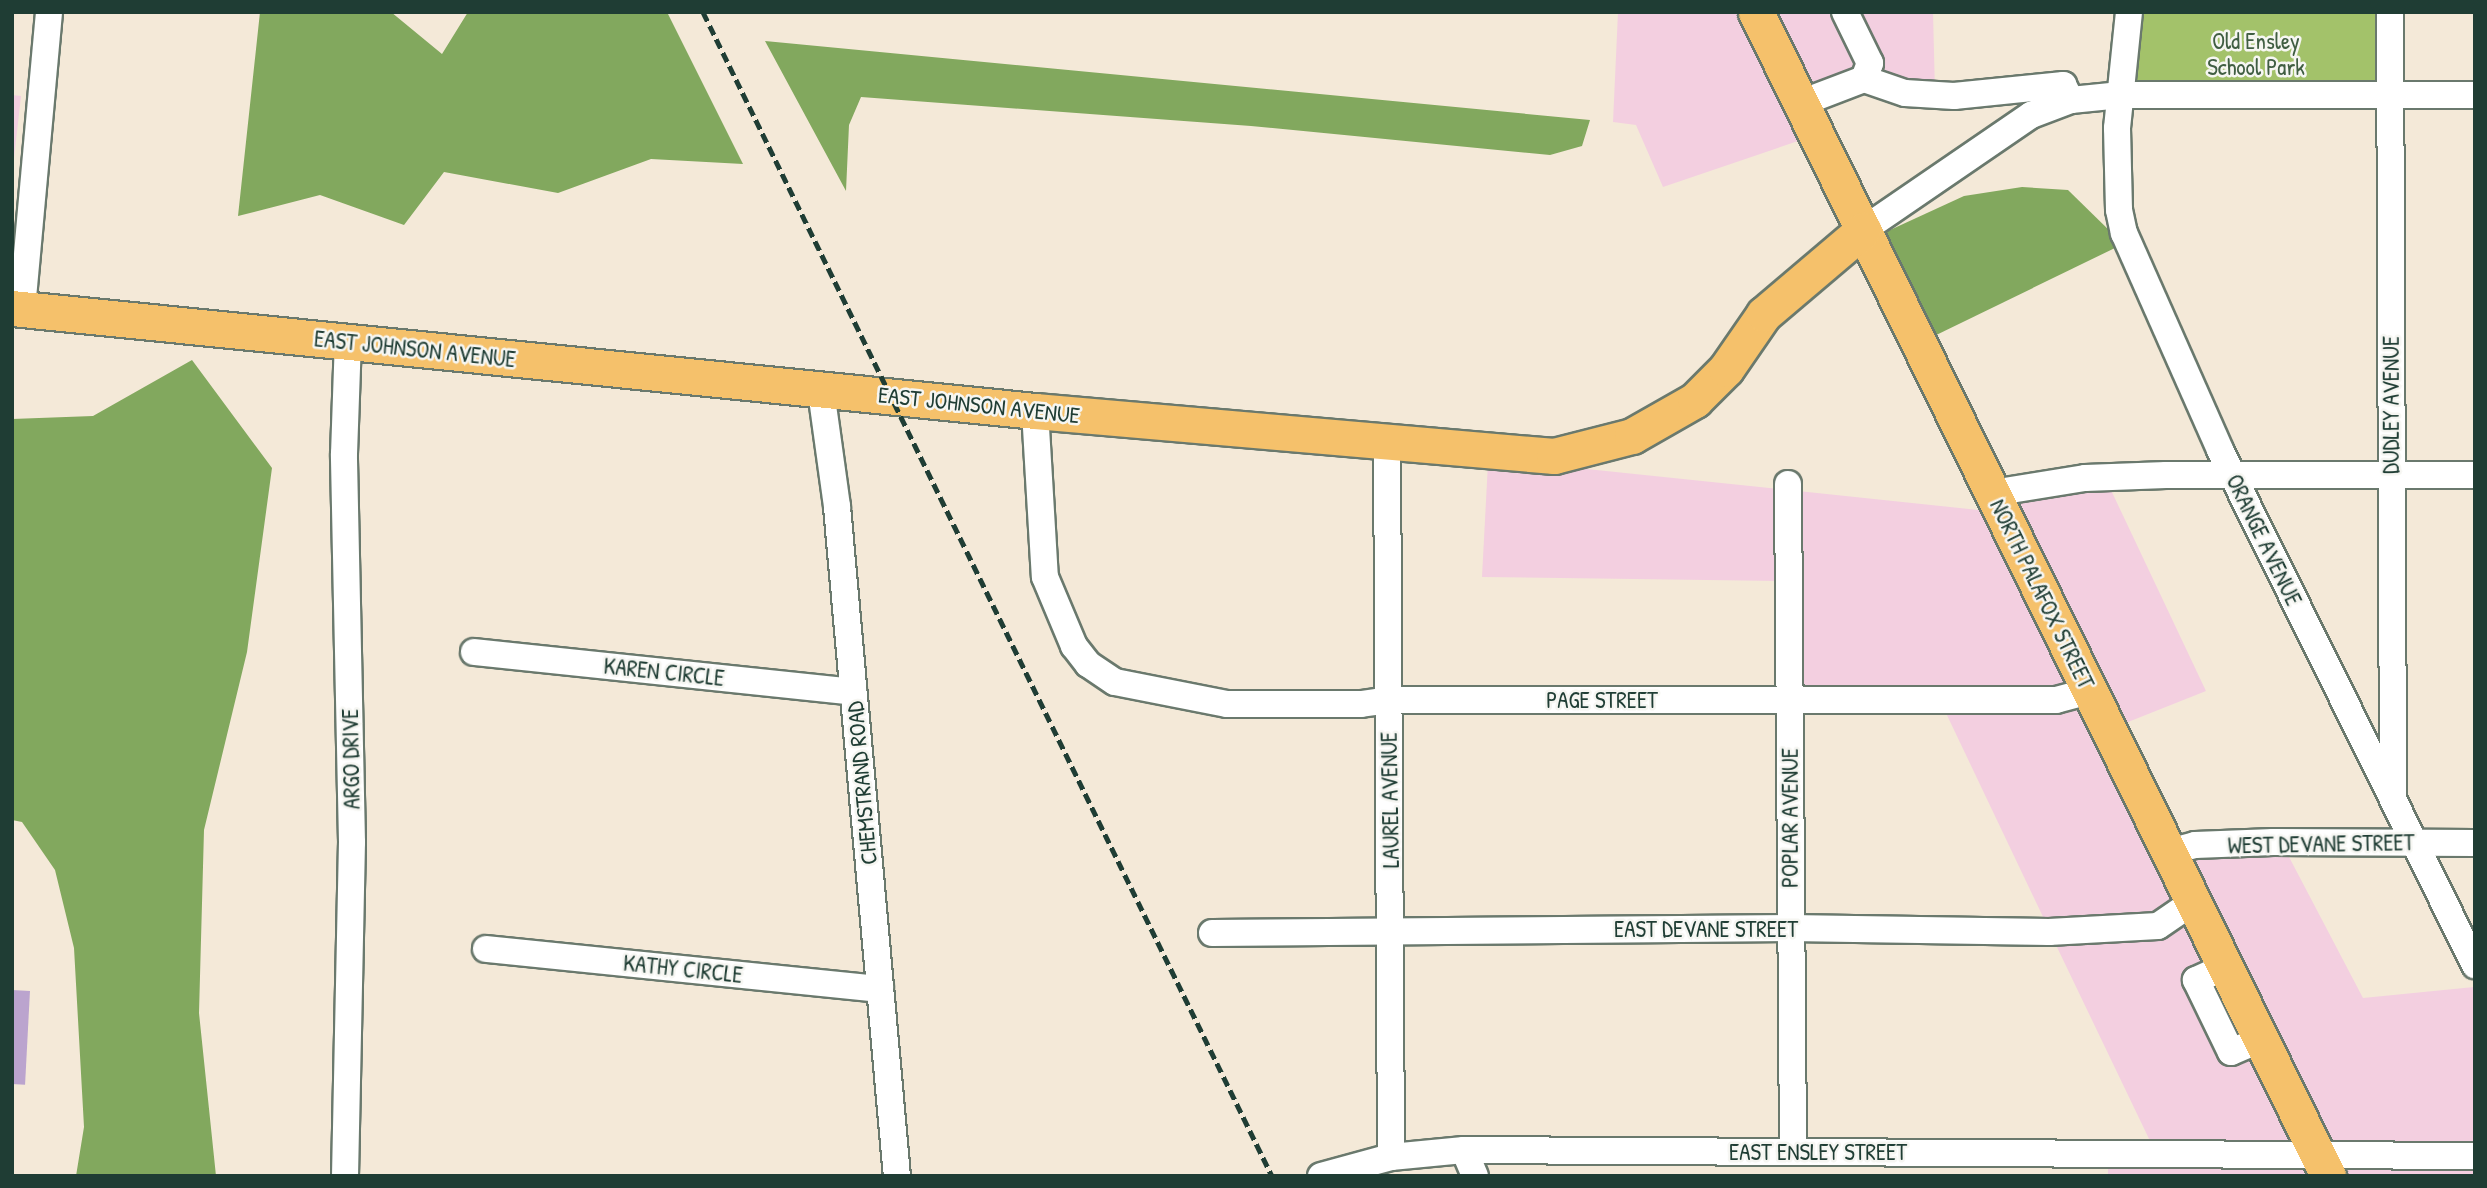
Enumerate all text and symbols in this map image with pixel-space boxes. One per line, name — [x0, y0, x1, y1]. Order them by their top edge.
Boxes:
park label: Old Ensley School Park — [2207, 27, 2305, 81]
street label: EAST JOHNSON AVENUE — [313, 325, 517, 373]
street label: DUDLEY AVENUE — [2377, 336, 2405, 474]
street label: EAST JOHNSON AVENUE — [877, 381, 1081, 429]
street label: ORANGE AVENUE — [2220, 470, 2308, 610]
street label: NORTH PALAFOX STREET — [1984, 495, 2100, 693]
street label: KAREN CIRCLE — [602, 652, 726, 692]
street label: PAGE STREET — [1546, 686, 1658, 714]
street label: CHEMSTRAND ROAD — [841, 700, 883, 866]
street label: ARGO DRIVE — [336, 708, 366, 810]
street label: LAUREL AVENUE — [1375, 732, 1405, 868]
street label: POPLAR AVENUE — [1776, 748, 1804, 888]
street label: WEST DEVANE STREET — [2227, 829, 2415, 859]
street label: EAST DEVANE STREET — [1614, 915, 1798, 943]
street label: KATHY CIRCLE — [622, 949, 744, 989]
street label: EAST ENSLEY STREET — [1729, 1138, 1907, 1166]

